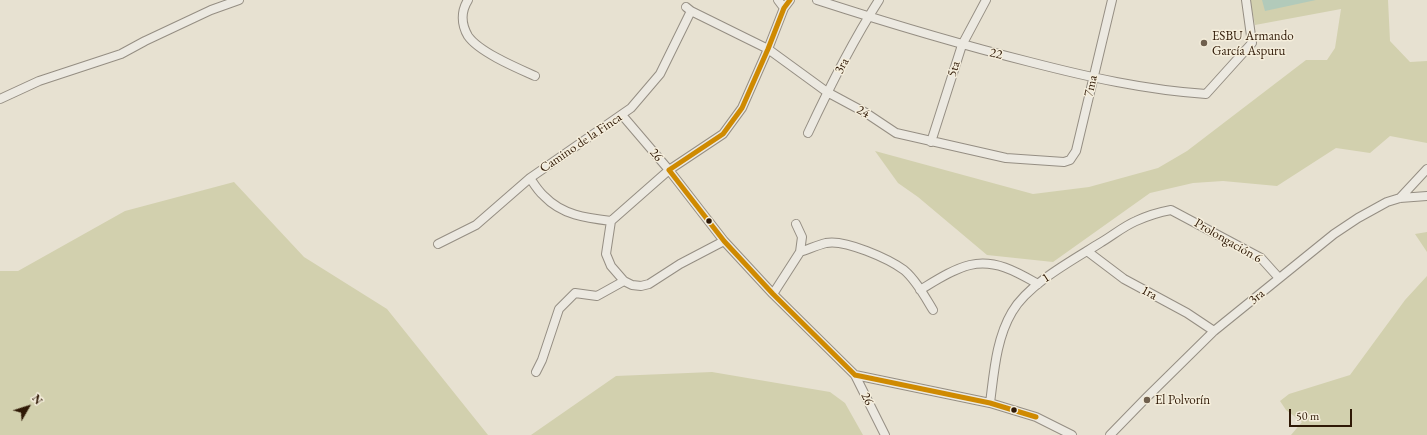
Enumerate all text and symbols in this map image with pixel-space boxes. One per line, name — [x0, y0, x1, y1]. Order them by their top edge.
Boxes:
place label: ESBU Armando García Aspuru — [1212, 28, 1294, 59]
marker: ESBU Armando García Aspuru — [1199, 38, 1209, 48]
street label: 22 — [988, 45, 1004, 63]
street label: 3ra — [831, 55, 853, 77]
street label: 5ta — [944, 59, 964, 79]
street label: 7ma — [1081, 74, 1101, 98]
street label: 24 — [854, 102, 872, 122]
street label: Camino de la Finca — [537, 110, 625, 176]
street label: 26 — [646, 145, 666, 165]
street label: Prolongación 6 — [1191, 215, 1265, 267]
unlabelled marker — [704, 216, 714, 226]
street label: 1 — [1039, 270, 1053, 286]
street label: 1ra — [1138, 282, 1160, 304]
street label: 3ra — [1246, 286, 1268, 308]
north arrow — [8, 387, 48, 427]
street label: 26 — [857, 390, 877, 408]
text: N — [29, 392, 46, 407]
place label: El Polvorín — [1155, 392, 1210, 408]
marker: El Polvorín — [1142, 395, 1152, 405]
scale bar — [1291, 401, 1354, 427]
unlabelled marker — [1009, 405, 1019, 415]
text: 50 m — [1296, 408, 1319, 424]

